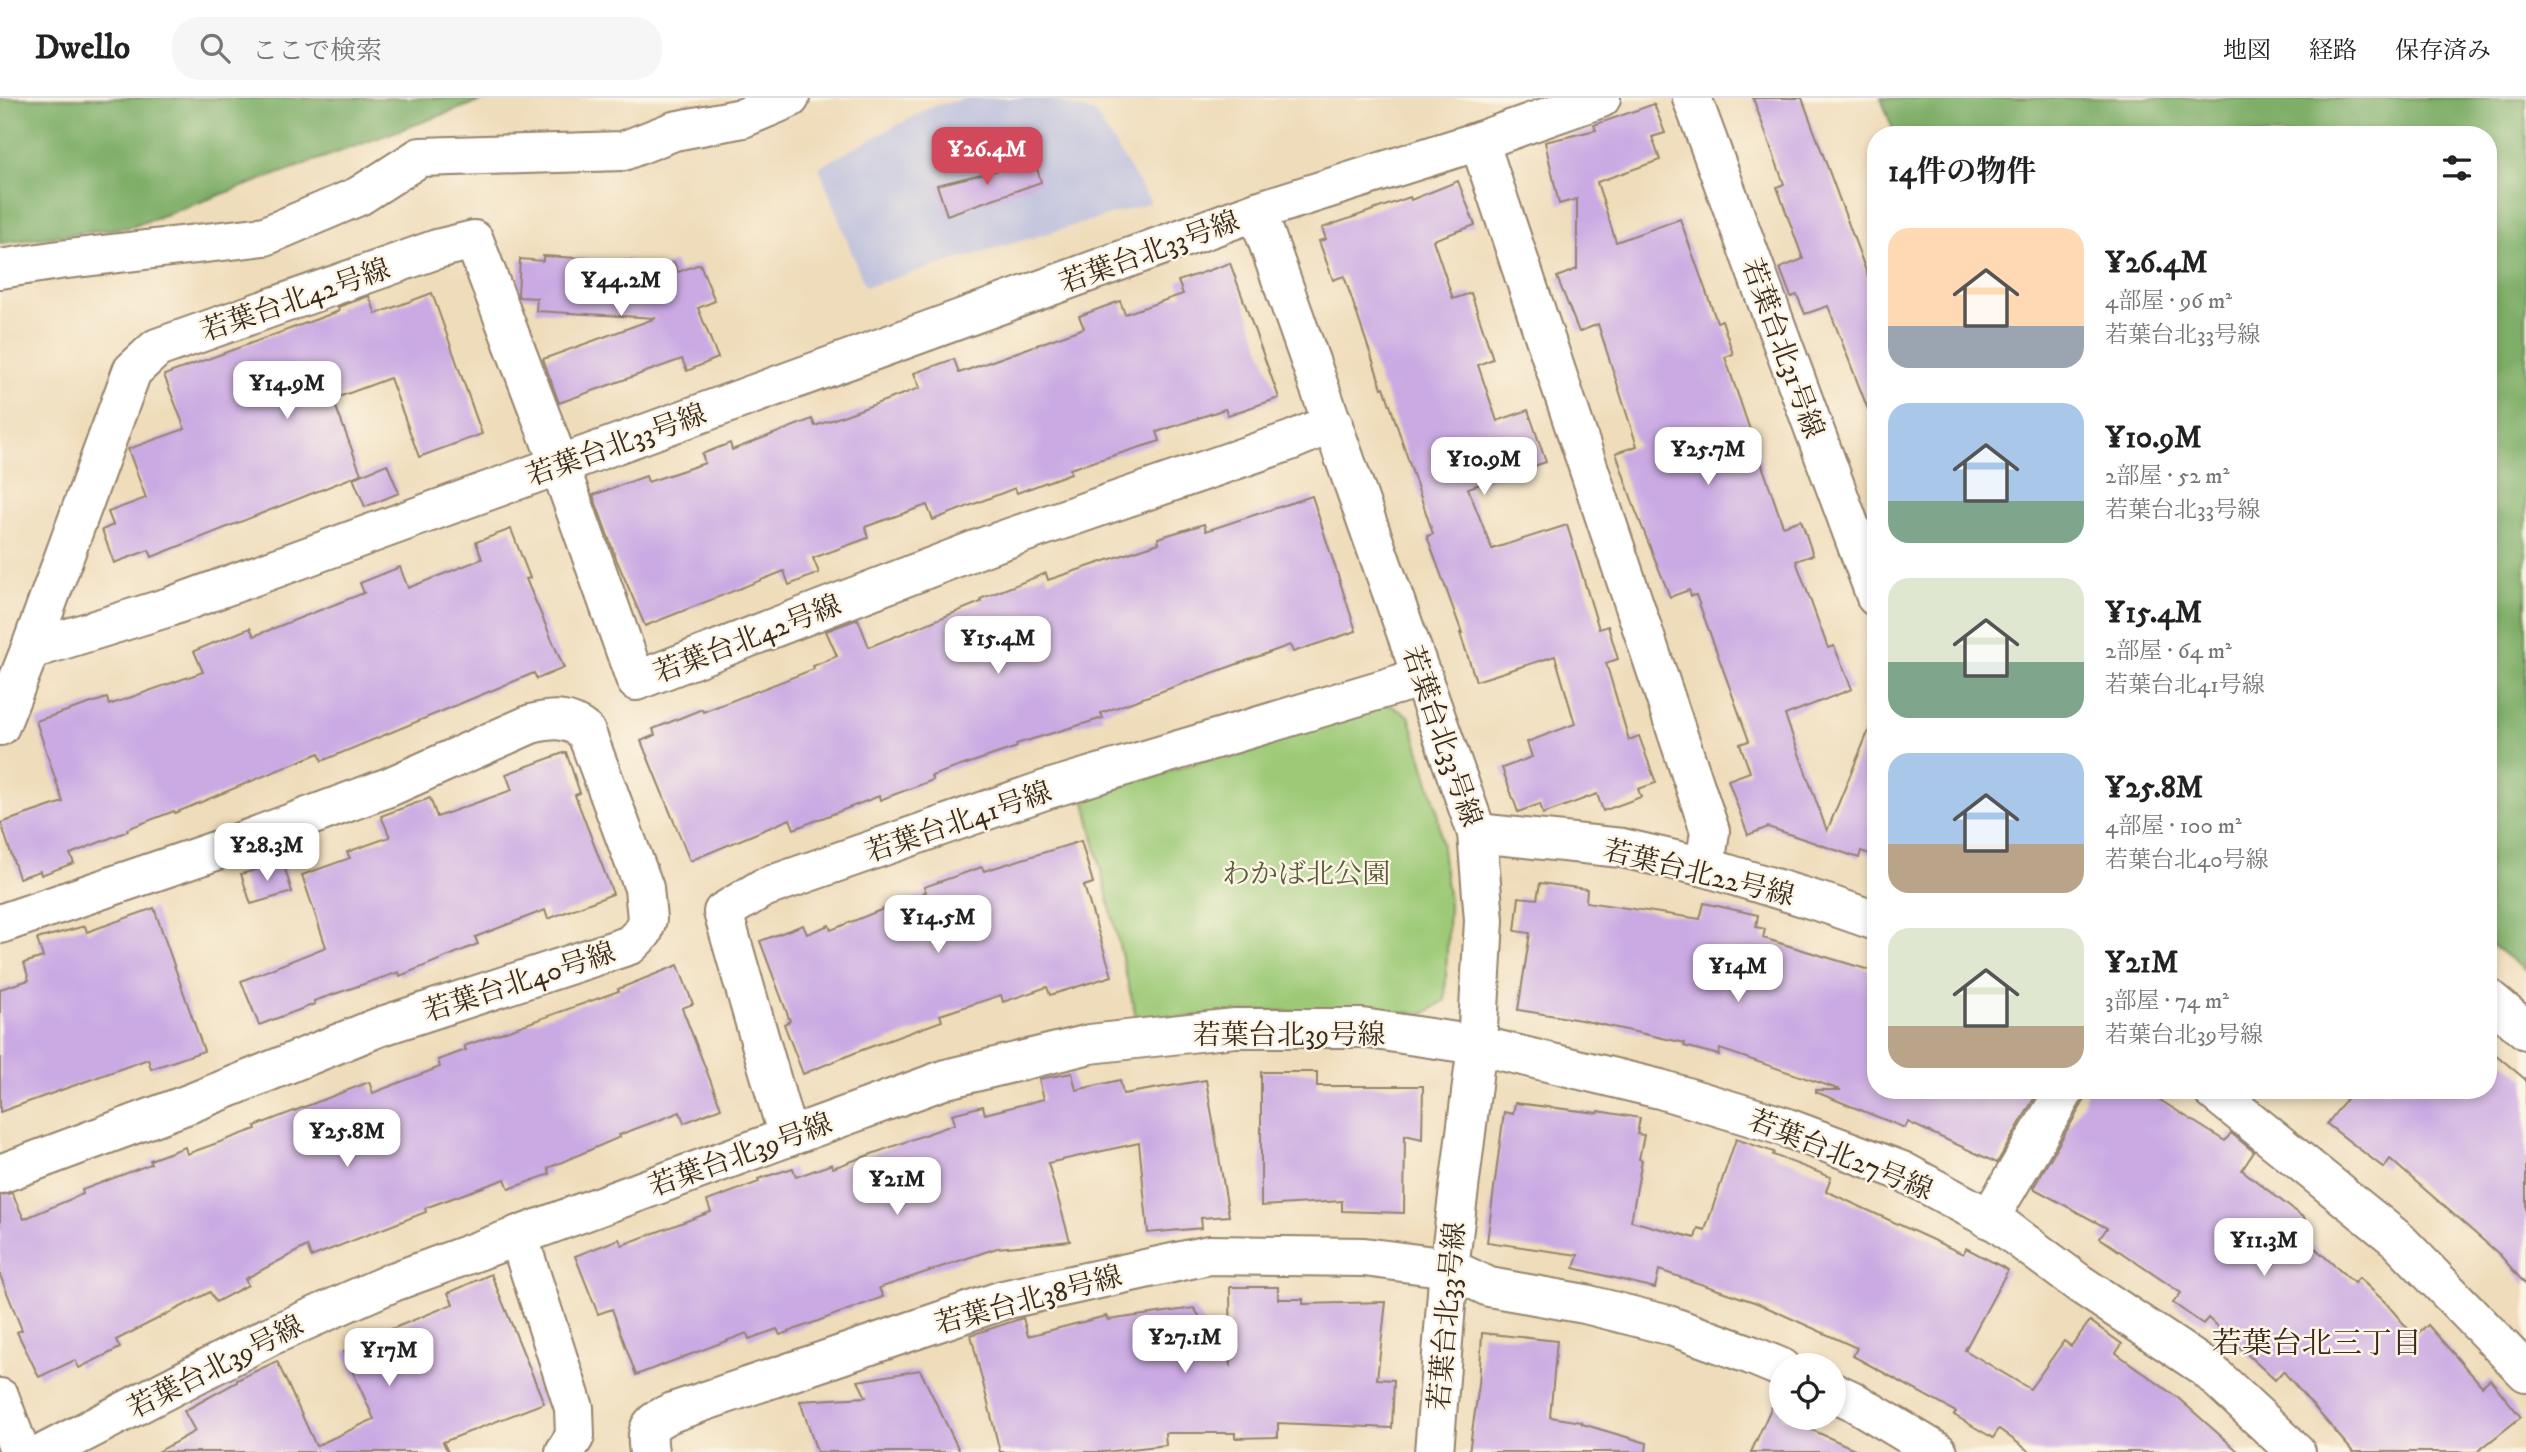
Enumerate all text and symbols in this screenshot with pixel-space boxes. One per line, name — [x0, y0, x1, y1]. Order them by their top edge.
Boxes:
search box — [172, 17, 662, 80]
text: Dwello — [35, 28, 130, 69]
icon: search — [196, 29, 234, 67]
text: ここで検索 — [252, 35, 382, 68]
text: 地図 — [2223, 36, 2271, 66]
text: 経路 — [2309, 36, 2357, 66]
text: 保存済み — [2395, 36, 2491, 66]
pin: ¥26.4M — [930, 127, 1044, 187]
text: ¥26.4M — [948, 135, 1026, 164]
icon: filters — [2438, 149, 2476, 187]
text: 14件の物件 — [1888, 154, 2036, 191]
street label: 若葉台北33号線 — [1055, 204, 1244, 301]
text: ¥26.4M — [2105, 245, 2208, 282]
street label: 若葉台北42号線 — [196, 252, 395, 349]
street label: 若葉台北31号線 — [1734, 254, 1831, 443]
icon: home — [1944, 256, 2028, 340]
pin: ¥44.2M — [564, 258, 678, 318]
text: ¥44.2M — [581, 266, 661, 295]
text: 4部屋 · 96 m² — [2105, 287, 2232, 316]
text: 若葉台北33号線 — [2105, 321, 2260, 350]
pin: ¥14.9M — [230, 362, 344, 421]
text: ¥14.9M — [249, 369, 325, 398]
street label: 若葉台北33号線 — [522, 397, 711, 494]
text: ¥10.9M — [2105, 420, 2202, 457]
pin: ¥25.7M — [1651, 428, 1765, 487]
icon: home — [1944, 431, 2028, 515]
text: ¥25.7M — [1671, 435, 1745, 464]
pin: ¥10.9M — [1427, 438, 1541, 497]
text: ¥10.9M — [1447, 445, 1521, 474]
text: 2部屋 · 52 m² — [2105, 462, 2229, 491]
text: 若葉台北33号線 — [2105, 496, 2260, 525]
street label: 若葉台北42号線 — [649, 588, 846, 691]
text: ¥15.4M — [2105, 595, 2202, 632]
icon: home — [1944, 606, 2028, 690]
pin: ¥15.4M — [941, 616, 1055, 676]
text: ¥15.4M — [961, 624, 1035, 653]
text: 2部屋 · 64 m² — [2105, 637, 2232, 666]
street label: 若葉台北33号線 — [1394, 641, 1489, 831]
text: 若葉台北41号線 — [2105, 671, 2265, 700]
text: ¥25.8M — [2105, 770, 2203, 807]
street label: 若葉台北41号線 — [861, 774, 1056, 871]
icon: home — [1944, 781, 2028, 865]
text: 4部屋 · 100 m² — [2105, 812, 2242, 841]
pin: ¥28.3M — [210, 824, 324, 883]
text: ¥28.3M — [230, 831, 304, 860]
street label: 若葉台北22号線 — [1600, 833, 1798, 914]
text: 若葉台北40号線 — [2105, 846, 2269, 875]
park label: わかば北公園 — [1222, 857, 1390, 892]
pin: ¥14.5M — [881, 896, 995, 955]
text: ¥14.5M — [900, 903, 976, 932]
street label: 若葉台北40号線 — [419, 935, 620, 1030]
pin: ¥14M — [1697, 944, 1779, 1004]
text: ¥21M — [2105, 945, 2178, 982]
text: ¥14M — [1709, 952, 1767, 981]
icon: home — [1944, 956, 2028, 1040]
text: 3部屋 · 74 m² — [2105, 987, 2229, 1016]
street label: 若葉台北39号線 — [1193, 1018, 1385, 1053]
text: 若葉台北39号線 — [2105, 1021, 2263, 1050]
street label: 若葉台北27号線 — [1743, 1102, 1938, 1208]
street label: 若葉台北39号線 — [644, 1106, 837, 1205]
pin: ¥25.8M — [290, 1110, 404, 1169]
text: ¥25.8M — [309, 1117, 385, 1146]
pin: ¥21M — [856, 1158, 938, 1217]
text: ¥21M — [869, 1165, 925, 1194]
pin: ¥11.3M — [2207, 1218, 2321, 1278]
street label: 若葉台北33号線 — [1422, 1221, 1473, 1412]
text: ¥11.3M — [2230, 1226, 2298, 1255]
street label: 若葉台北38号線 — [931, 1259, 1126, 1342]
street label: 若葉台北39号線 — [122, 1308, 309, 1427]
pin: ¥27.1M — [1128, 1316, 1242, 1375]
text: ¥27.1M — [1148, 1323, 1222, 1352]
district label: 若葉台北三丁目 — [2212, 1326, 2422, 1363]
pin: ¥17M — [348, 1328, 430, 1388]
text: ¥17M — [360, 1336, 418, 1365]
map controls — [1769, 1353, 1846, 1430]
button: locate — [1769, 1353, 1846, 1430]

